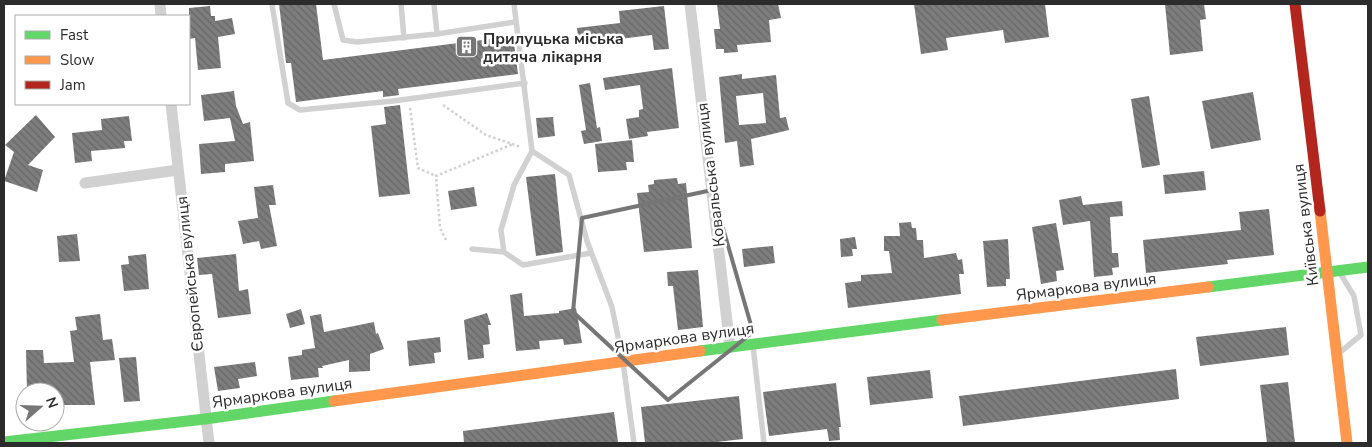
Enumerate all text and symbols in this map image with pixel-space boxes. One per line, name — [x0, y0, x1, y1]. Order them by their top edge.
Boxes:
legend — [15, 15, 190, 105]
text: Fast — [60, 25, 89, 45]
place label: Прилуцька міська дитяча лікарня — [483, 28, 624, 68]
building icon: Прилуцька міська дитяча лікарня — [455, 35, 479, 59]
text: Slow — [60, 50, 95, 70]
text: Jam — [59, 75, 86, 95]
street label: Ковальська вулиця — [691, 102, 731, 248]
street label: Київська вулиця — [1288, 163, 1324, 287]
street label: Європейська вулиця — [171, 195, 209, 353]
street label: Ярмаркова вулиця — [1015, 267, 1158, 307]
street label: Ярмаркова вулиця — [613, 317, 756, 359]
street label: Ярмаркова вулиця — [211, 372, 354, 414]
north arrow — [15, 382, 65, 432]
text: N — [41, 395, 62, 411]

